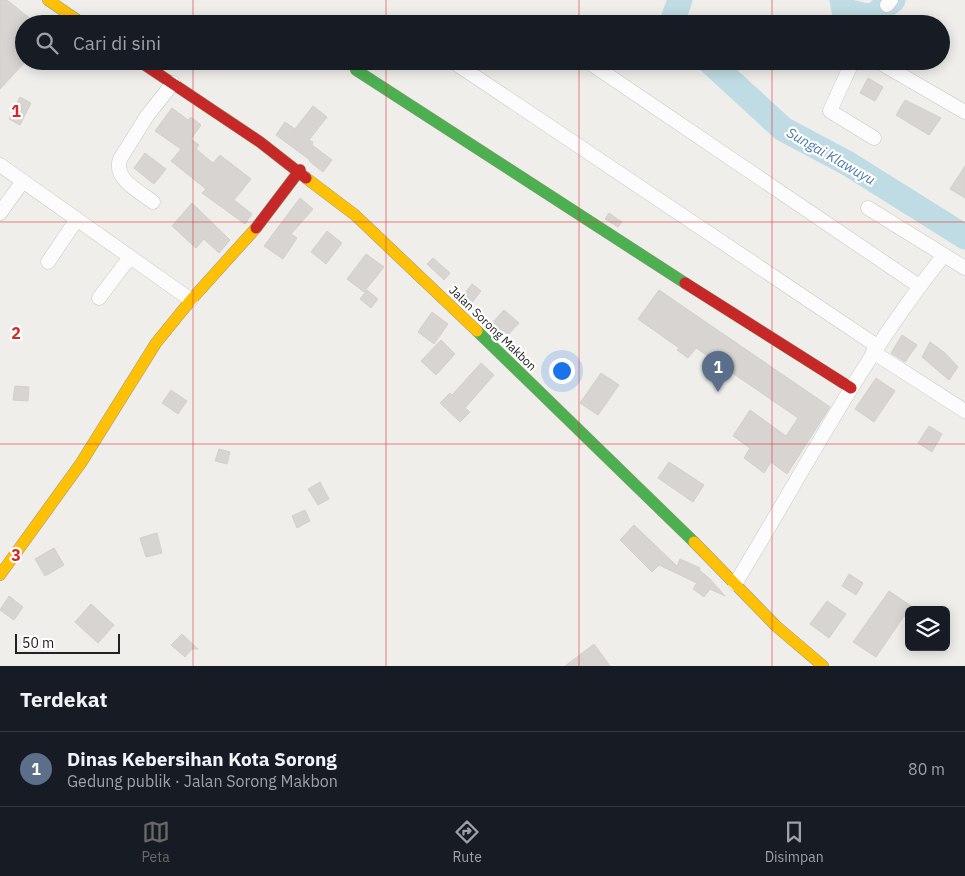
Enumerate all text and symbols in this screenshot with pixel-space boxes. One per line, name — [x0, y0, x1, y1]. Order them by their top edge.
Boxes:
search box — [15, 15, 950, 70]
icon: search — [33, 29, 61, 57]
text: Cari di sini — [73, 31, 161, 55]
text: 1 — [11, 101, 21, 121]
water label: Sungai Klawuyu — [783, 123, 879, 189]
street label: Jalan Sorong Makbon — [446, 282, 540, 374]
text: 2 — [11, 323, 21, 343]
pin: 1 — [702, 351, 734, 392]
your location — [549, 358, 575, 384]
text: 3 — [11, 545, 21, 565]
map controls — [905, 606, 950, 651]
button: layers — [905, 606, 950, 651]
scale bar — [15, 631, 120, 654]
text: 50 m — [22, 634, 54, 652]
text: Terdekat — [20, 685, 108, 713]
text: Dinas Kebersihan Kota Sorong — [67, 747, 337, 771]
text: 1 — [31, 759, 41, 779]
text: 80 m — [908, 759, 945, 779]
text: Gedung publik · Jalan Sorong Makbon — [67, 771, 338, 791]
tab: Peta — [141, 818, 170, 866]
tab: Rute — [452, 818, 482, 866]
tab: Disimpan — [765, 818, 824, 866]

